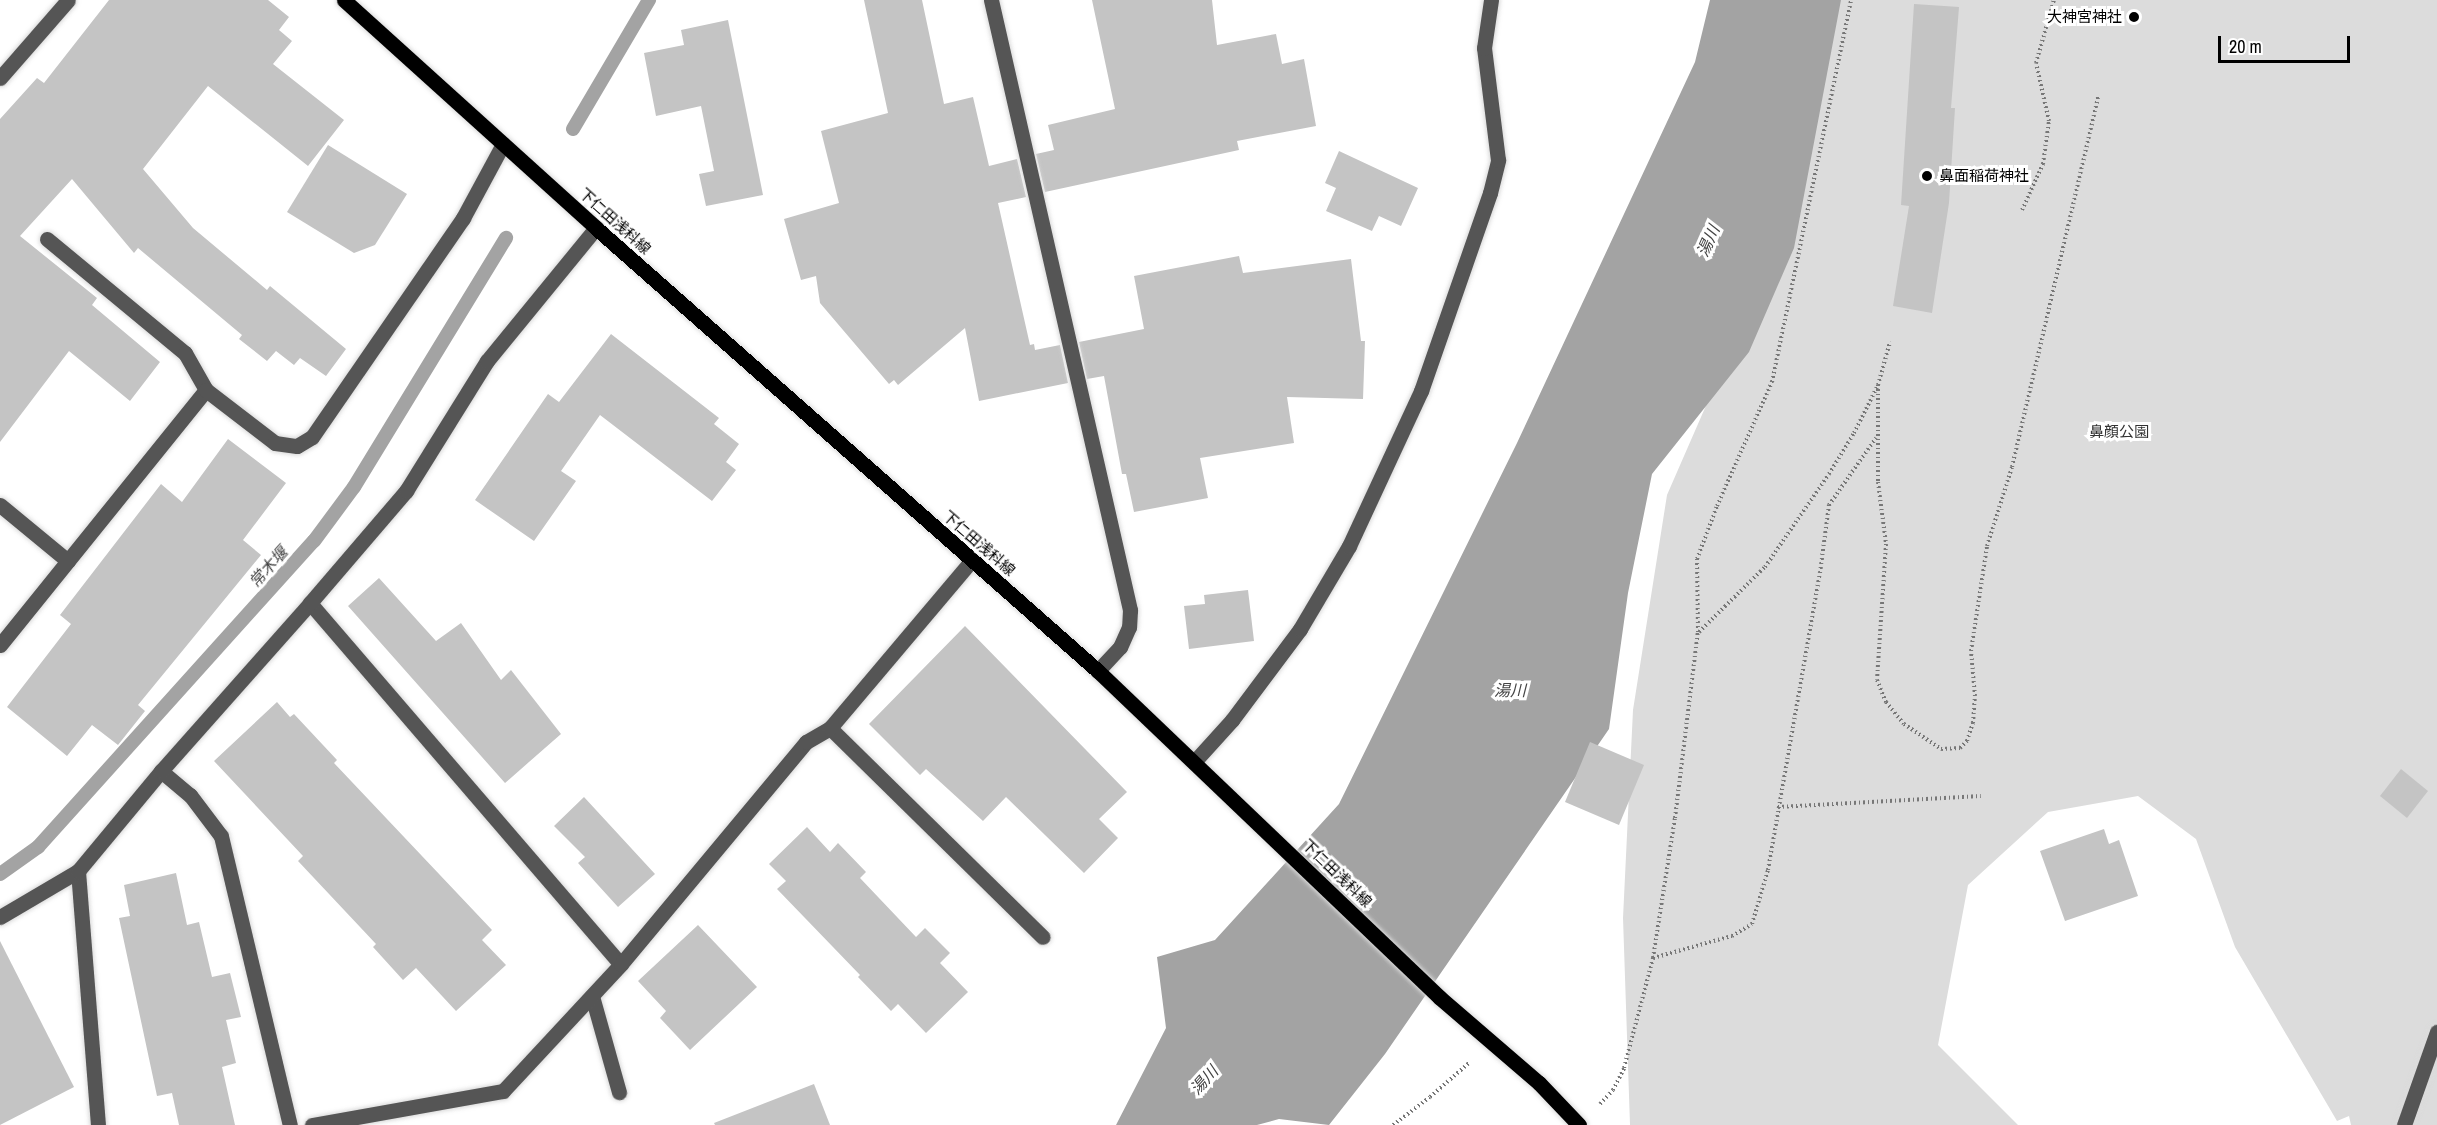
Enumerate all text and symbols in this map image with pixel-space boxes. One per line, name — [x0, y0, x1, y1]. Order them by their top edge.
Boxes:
place label: 大神宮神社 — [2047, 8, 2122, 26]
marker: 大神宮神社 — [2127, 10, 2141, 24]
scale bar — [2221, 24, 2353, 62]
text: 20 m — [2229, 34, 2262, 59]
place label: 鼻面稲荷神社 — [1939, 167, 2029, 185]
marker: 鼻面稲荷神社 — [1920, 169, 1934, 183]
street label: 下仁田浅科線 — [576, 184, 654, 258]
water label: 湯川 — [1693, 222, 1723, 260]
park label: 鼻顔公園 — [2089, 423, 2149, 441]
street label: 下仁田浅科線 — [939, 507, 1019, 579]
water label: 常木堰 — [245, 543, 291, 591]
water label: 湯川 — [1494, 680, 1526, 700]
street label: 下仁田浅科線 — [1298, 835, 1376, 911]
water label: 湯川 — [1186, 1062, 1222, 1098]

